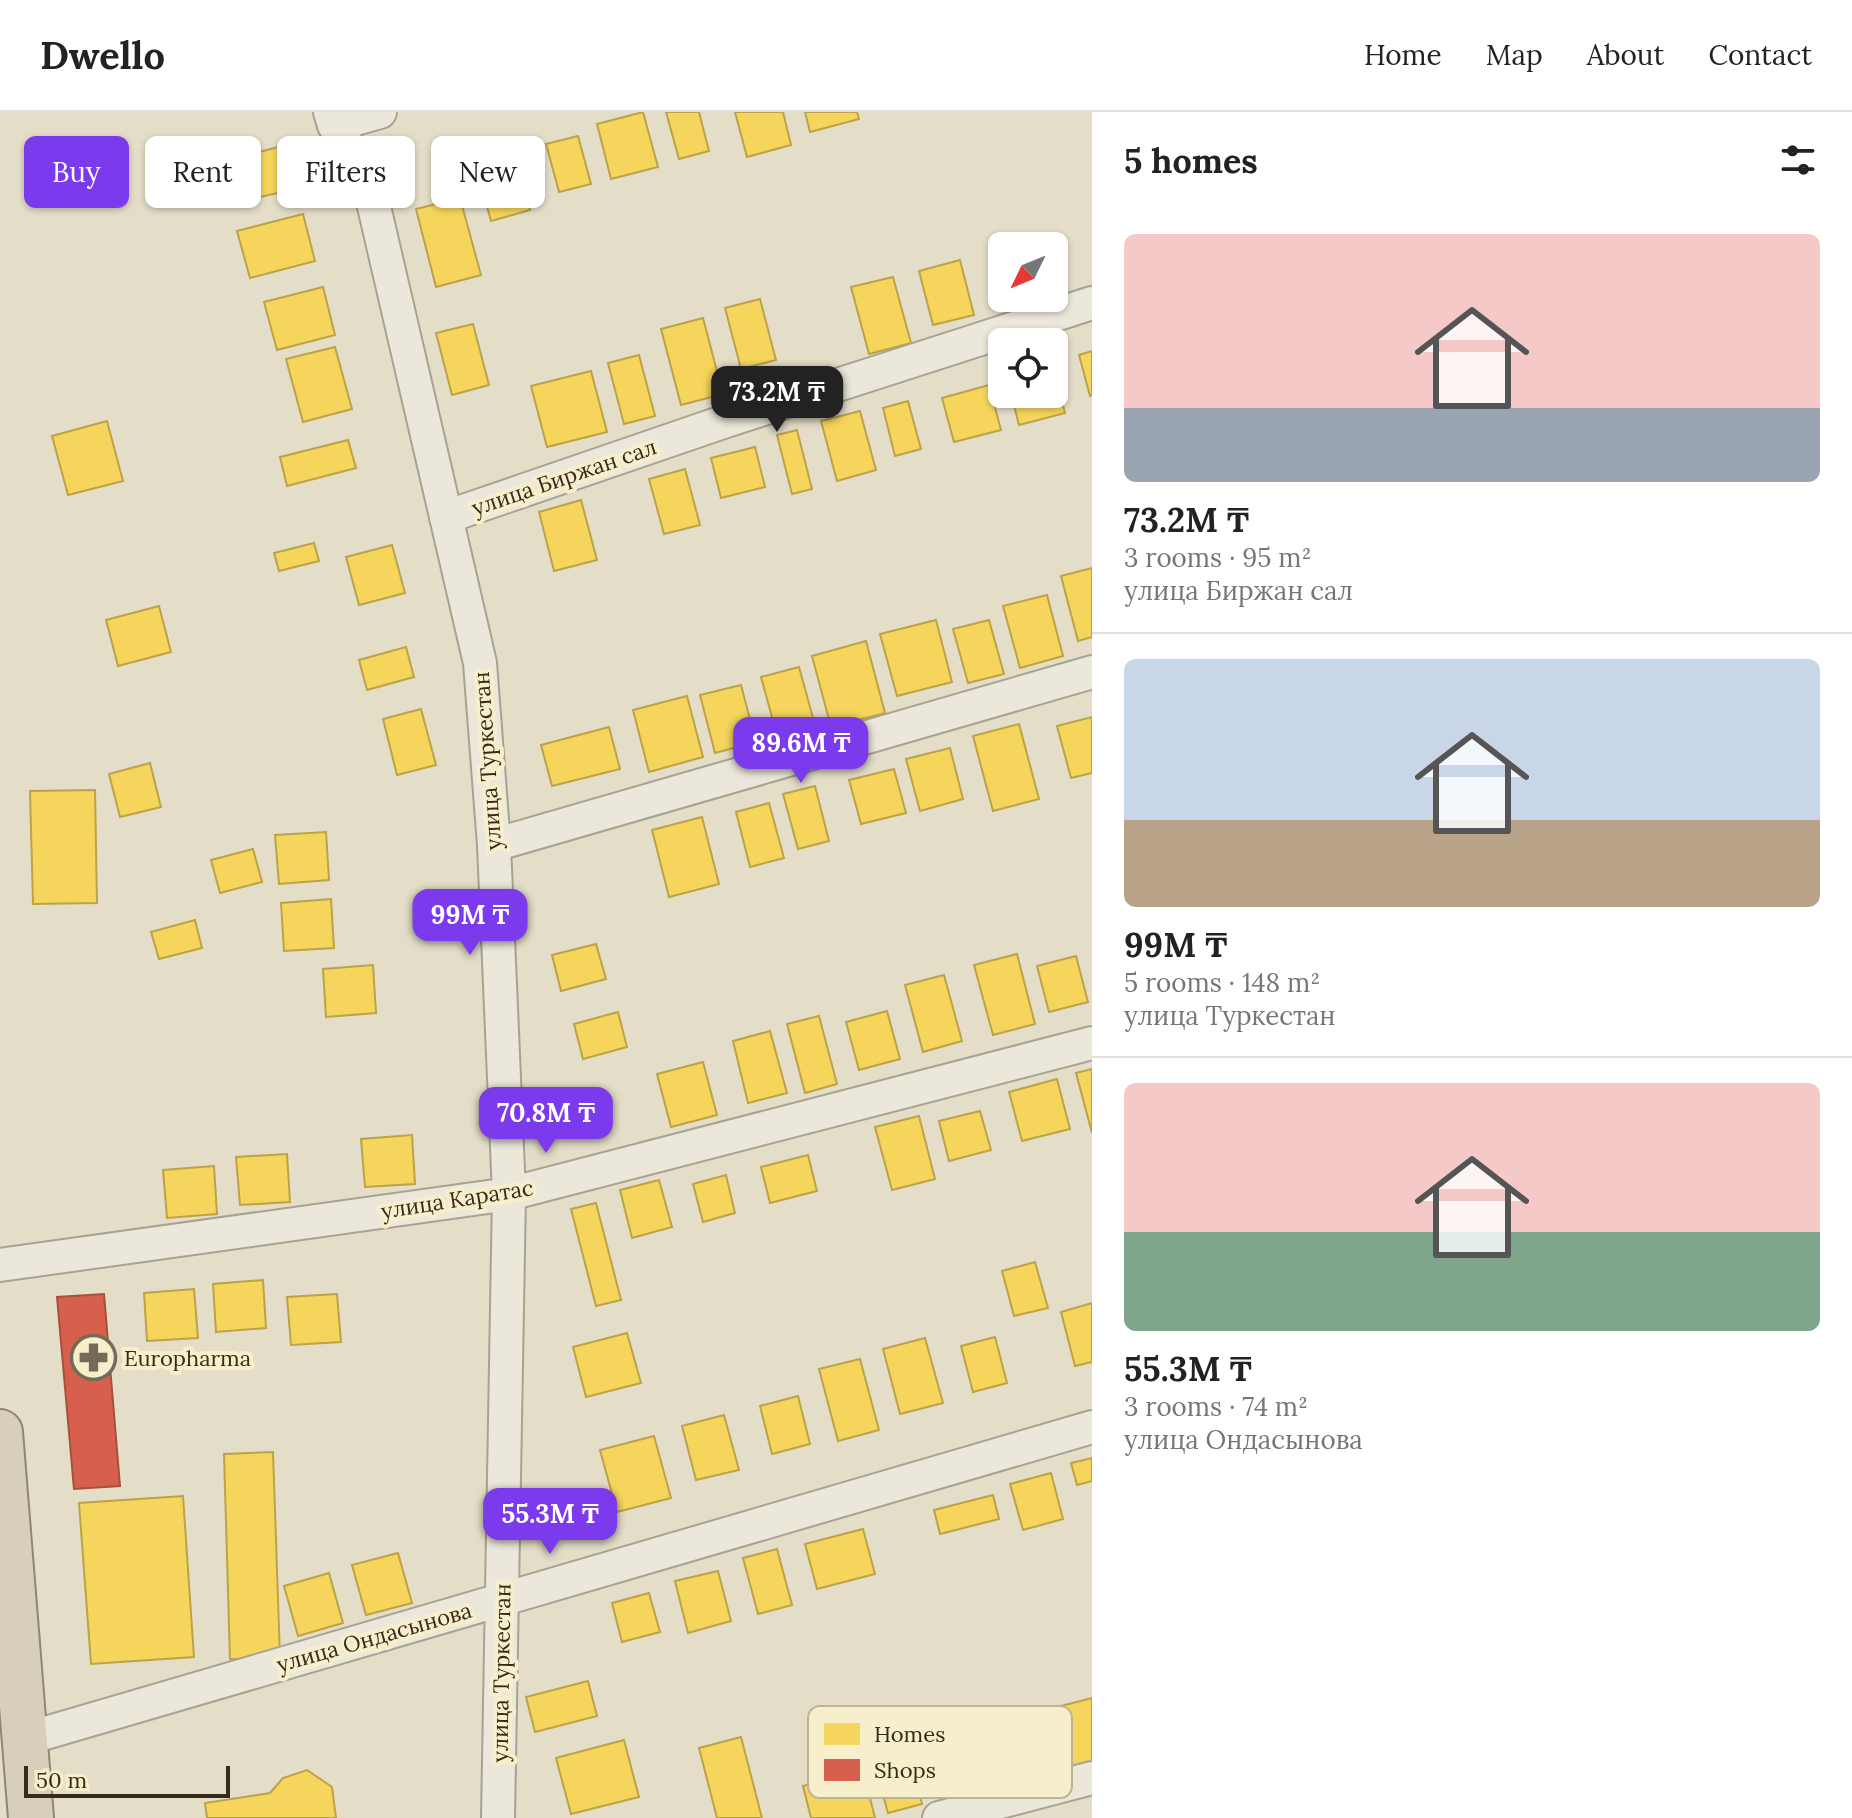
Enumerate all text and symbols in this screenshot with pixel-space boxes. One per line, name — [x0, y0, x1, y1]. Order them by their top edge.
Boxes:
text: Dwello — [40, 31, 165, 79]
text: Home — [1364, 37, 1442, 73]
text: Map — [1486, 37, 1543, 73]
text: About — [1587, 37, 1664, 73]
text: Contact — [1708, 37, 1812, 73]
chip: Buy — [24, 136, 129, 208]
chip: Rent — [145, 136, 261, 208]
chip: Filters — [277, 136, 415, 208]
chip: New — [431, 136, 545, 208]
icon: filters — [1776, 138, 1820, 182]
text: 5 homes — [1124, 139, 1258, 182]
north arrow — [988, 232, 1068, 312]
map controls — [988, 232, 1068, 408]
icon: home — [1400, 286, 1544, 430]
button: locate — [988, 328, 1068, 408]
pin: 73.2M ₸ — [703, 366, 851, 434]
text: 73.2M ₸ — [729, 375, 825, 408]
street label: улица Биржан сал — [468, 432, 660, 522]
text: 73.2M ₸ — [1124, 498, 1249, 541]
text: 3 rooms · 95 m² — [1124, 541, 1312, 574]
text: улица Биржан сал — [1124, 574, 1353, 607]
street label: улица Туркестан — [467, 671, 507, 851]
icon: home — [1400, 711, 1544, 855]
pin: 89.6M ₸ — [727, 717, 875, 785]
text: 89.6M ₸ — [751, 726, 851, 759]
pin: 99M ₸ — [414, 889, 526, 957]
text: 99M ₸ — [431, 898, 509, 931]
text: 99M ₸ — [1124, 923, 1227, 966]
text: 5 rooms · 148 m² — [1124, 966, 1320, 999]
text: улица Туркестан — [1124, 999, 1336, 1032]
pin: 70.8M ₸ — [472, 1087, 620, 1155]
text: 70.8M ₸ — [497, 1096, 595, 1129]
icon: home — [1400, 1135, 1544, 1279]
street label: улица Каратас — [379, 1173, 535, 1225]
pharmacy icon: Europharma — [69, 1334, 117, 1382]
place label: Europharma — [124, 1344, 251, 1372]
text: 55.3M ₸ — [1124, 1347, 1252, 1390]
text: 3 rooms · 74 m² — [1124, 1390, 1308, 1423]
text: улица Ондасынова — [1124, 1423, 1363, 1456]
pin: 55.3M ₸ — [476, 1488, 624, 1556]
text: 55.3M ₸ — [501, 1497, 599, 1530]
street label: улица Туркестан — [485, 1583, 517, 1763]
street label: улица Ондасынова — [273, 1596, 475, 1678]
legend — [808, 1706, 1072, 1798]
text: Homes — [874, 1720, 945, 1748]
text: Shops — [874, 1756, 936, 1784]
scale bar — [24, 1762, 230, 1798]
text: 50 m — [36, 1766, 87, 1794]

